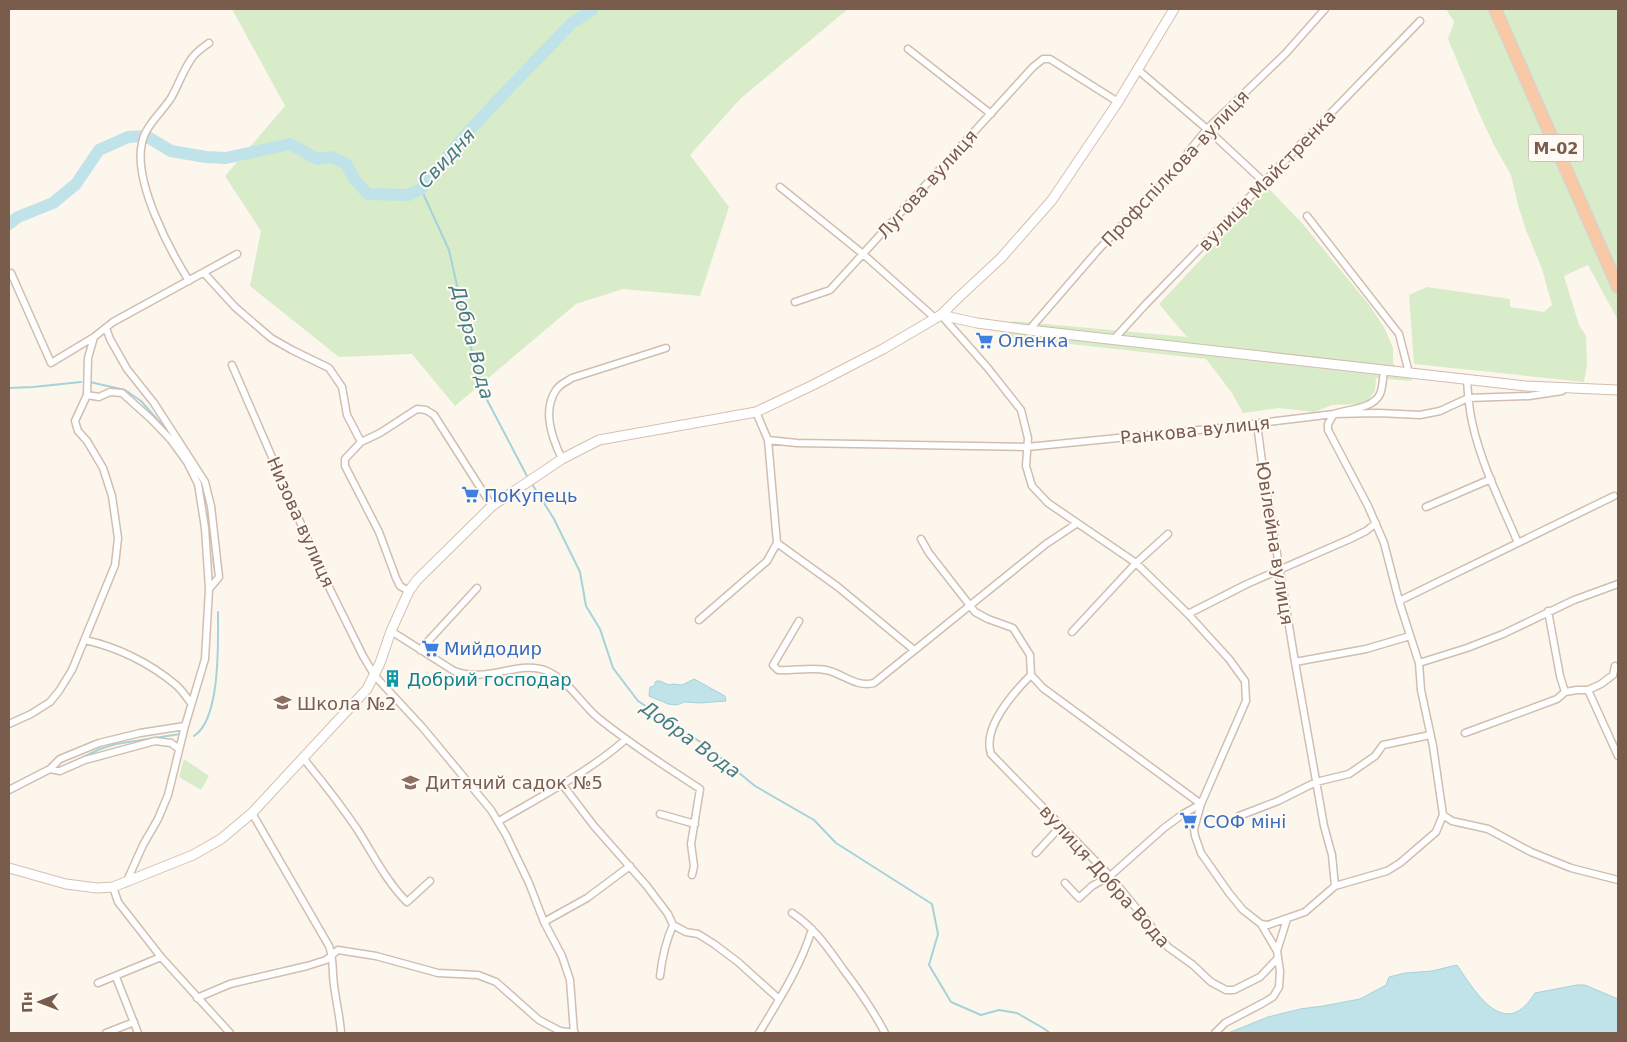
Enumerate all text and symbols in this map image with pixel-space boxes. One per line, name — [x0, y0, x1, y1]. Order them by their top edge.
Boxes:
street label: Профспілкова вулиця — [1097, 85, 1253, 251]
street label: вулиця Майстренка — [1194, 105, 1340, 255]
water label: Свидня — [413, 124, 479, 192]
street label: Лугова вулиця — [873, 125, 981, 243]
road number: М-02 — [1528, 134, 1584, 162]
water label: Добра Вода — [447, 281, 499, 402]
supermarket icon: Оленка — [974, 330, 994, 350]
place label: Оленка — [998, 330, 1068, 351]
street label: Ранкова вулиця — [1119, 412, 1271, 448]
street label: Низова вулиця — [263, 453, 339, 591]
street label: Ювілейна вулиця — [1252, 460, 1298, 626]
supermarket icon: ПоКупець — [460, 485, 480, 505]
place label: ПоКупець — [484, 485, 578, 506]
supermarket icon: Мийдодир — [420, 638, 440, 658]
place label: Мийдодир — [444, 638, 542, 659]
building icon: Добрий господар — [383, 669, 403, 689]
place label: Добрий господар — [407, 669, 572, 690]
school or university icon: Школа №2 — [273, 693, 293, 713]
place label: Школа №2 — [297, 693, 397, 714]
water label: Добра Вода — [636, 695, 745, 782]
school or university icon: Дитячий садок №5 — [401, 772, 421, 792]
place label: Дитячий садок №5 — [425, 772, 603, 793]
street label: вулиця Добра Вода — [1035, 800, 1175, 952]
supermarket icon: СОФ міні — [1179, 811, 1199, 831]
place label: СОФ міні — [1203, 811, 1286, 832]
north arrow — [15, 977, 65, 1027]
text: Пн — [19, 991, 35, 1013]

